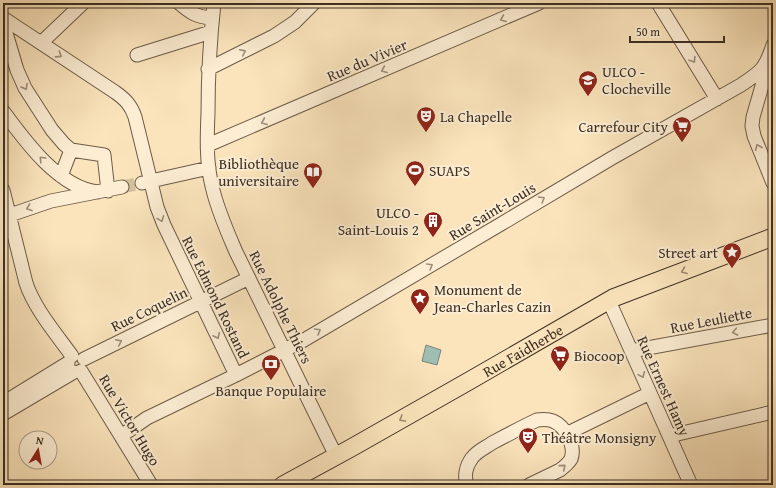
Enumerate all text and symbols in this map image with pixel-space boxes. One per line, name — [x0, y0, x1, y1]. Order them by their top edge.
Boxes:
one-way arrow — [500, 14, 507, 22]
scale bar — [630, 18, 724, 44]
text: 50 m — [636, 23, 660, 40]
street label: Rue du Vivier — [324, 34, 410, 86]
one-way arrow — [239, 49, 247, 57]
one-way arrow — [55, 50, 62, 58]
one-way arrow — [688, 56, 695, 63]
place label: ULCO - Clocheville — [602, 61, 671, 99]
one-way arrow — [380, 65, 388, 73]
school or university icon: ULCO - Clocheville — [577, 69, 599, 97]
one-way arrow — [20, 82, 27, 90]
theatre icon: La Chapelle — [415, 105, 437, 133]
place label: La Chapelle — [440, 106, 512, 127]
supermarket icon: Carrefour City — [671, 115, 693, 143]
place label: Carrefour City — [578, 116, 669, 137]
one-way arrow — [261, 117, 268, 125]
one-way arrow — [755, 143, 763, 150]
place label: Bibliothèque universitaire — [218, 153, 299, 191]
one-way arrow — [39, 156, 47, 164]
sports icon: SUAPS — [404, 159, 426, 187]
place label: SUAPS — [429, 160, 470, 181]
library icon: Bibliothèque universitaire — [302, 161, 324, 189]
street label: Rue Saint-Louis — [445, 177, 539, 245]
one-way arrow — [538, 197, 545, 204]
place label: ULCO - Saint-Louis 2 — [338, 202, 419, 240]
one-way arrow — [26, 203, 33, 212]
building icon: ULCO - Saint-Louis 2 — [422, 210, 444, 238]
one-way arrow — [157, 215, 165, 222]
street label: Rue Edmond Rostand — [177, 232, 255, 362]
place icon: Street art — [721, 241, 743, 269]
place label: Street art — [658, 242, 719, 263]
street label: Rue Adolphe Thiers — [245, 247, 317, 367]
one-way arrow — [426, 263, 433, 270]
one-way arrow — [681, 267, 688, 275]
place label: Monument de Jean-Charles Cazin — [432, 279, 552, 317]
street label: Rue Coquelin — [107, 281, 191, 337]
place icon: Monument de Jean-Charles Cazin — [409, 287, 431, 315]
street label: Rue Leuliette — [668, 302, 754, 338]
street label: Rue Faidherbe — [479, 319, 567, 382]
one-way arrow — [732, 327, 738, 336]
one-way arrow — [314, 329, 321, 336]
one-way arrow — [212, 332, 220, 339]
street label: Rue Ernest Hamy — [633, 333, 696, 440]
one-way arrow — [114, 339, 122, 346]
supermarket icon: Biocoop — [549, 344, 571, 372]
place label: Biocoop — [574, 345, 624, 366]
bank icon: Banque Populaire — [260, 353, 282, 381]
street label: Rue Victor Hugo — [94, 370, 166, 470]
one-way arrow — [637, 370, 645, 378]
place label: Banque Populaire — [216, 380, 326, 401]
one-way arrow — [399, 414, 407, 421]
theatre icon: Théâtre Monsigny — [517, 426, 539, 454]
place label: Théâtre Monsigny — [542, 427, 657, 448]
north arrow — [18, 430, 58, 470]
text: N — [35, 432, 46, 449]
one-way arrow — [558, 464, 566, 471]

